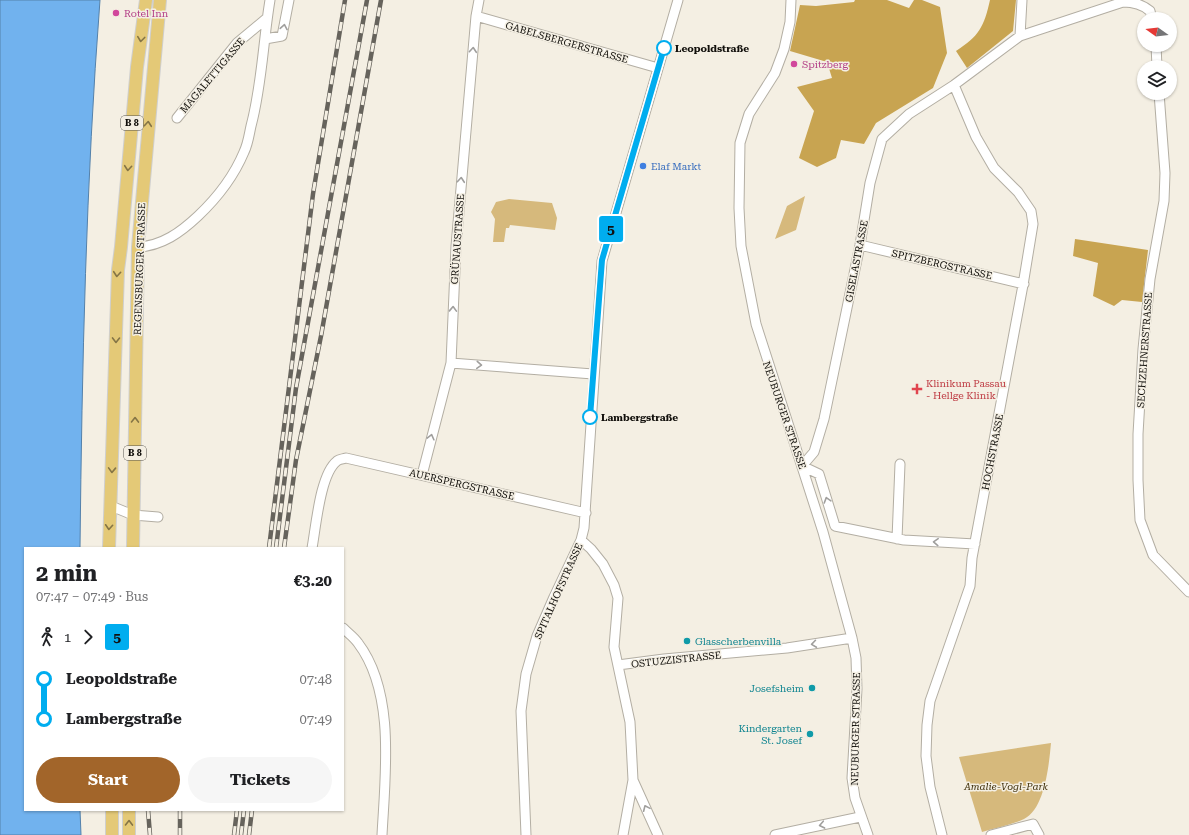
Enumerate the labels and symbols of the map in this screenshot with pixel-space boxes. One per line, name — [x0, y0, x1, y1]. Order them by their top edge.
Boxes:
marker: Rotel Inn — [111, 8, 121, 18]
place label: Rotel Inn — [124, 8, 169, 19]
north arrow — [1137, 12, 1177, 52]
street label: GABELSBERGERSTRASSE — [504, 20, 630, 65]
one-way arrow — [279, 23, 288, 30]
one-way arrow — [137, 36, 146, 42]
street label: MAGALETTIGASSE — [178, 36, 247, 115]
marker: Leopoldstraße — [656, 40, 672, 56]
place label: Leopoldstraße — [675, 43, 749, 54]
one-way arrow — [468, 47, 477, 53]
marker: Spitzberg — [789, 59, 799, 69]
place label: Spitzberg — [802, 59, 848, 70]
road number: B 8 — [121, 116, 143, 130]
one-way arrow — [143, 121, 152, 127]
marker: Elaf Markt — [638, 161, 648, 171]
place label: Elaf Markt — [651, 161, 702, 172]
one-way arrow — [124, 165, 133, 171]
one-way arrow — [457, 177, 466, 183]
street label: GRÜNAUSTRASSE — [449, 193, 466, 285]
street label: REGENSBURGER STRASSE — [132, 203, 147, 335]
line badge: 5 — [598, 216, 624, 242]
street label: GISELASTRASSE — [843, 219, 870, 303]
street label: SPITZBERGSTRASSE — [891, 248, 993, 281]
one-way arrow — [113, 271, 122, 277]
street label: SECHZEHNERSTRASSE — [1135, 292, 1154, 408]
one-way arrow — [449, 306, 457, 312]
one-way arrow — [111, 337, 120, 343]
one-way arrow — [476, 360, 482, 369]
street label: NEUBURGER STRASSE — [761, 360, 808, 471]
place label: Klinikum Passau - Hellge Klinik — [926, 378, 1007, 401]
marker: Klinikum Passau - Hellge Klinik — [911, 383, 923, 395]
marker: Lambergstraße — [582, 409, 598, 425]
place label: Lambergstraße — [601, 412, 678, 423]
street label: HOCHSTRASSE — [980, 413, 1005, 491]
one-way arrow — [131, 417, 139, 423]
one-way arrow — [427, 434, 435, 440]
road number: B 8 — [124, 446, 146, 460]
one-way arrow — [108, 467, 116, 473]
street label: AUERSPERGSTRASSE — [408, 467, 515, 502]
one-way arrow — [823, 496, 832, 503]
one-way arrow — [105, 524, 114, 530]
one-way arrow — [933, 537, 939, 546]
street label: SPITALHOFSTRASSE — [532, 542, 585, 641]
marker: Glasscherbenvilla — [682, 636, 692, 646]
place label: Glasscherbenvilla — [695, 636, 782, 647]
one-way arrow — [811, 639, 817, 648]
street label: OSTUZZISTRASSE — [630, 649, 722, 670]
street label: NEUBURGER STRASSE — [849, 672, 862, 786]
place label: Josefsheim — [749, 683, 804, 694]
marker: Josefsheim — [807, 683, 817, 693]
place label: Kindergarten St. Josef — [738, 723, 803, 746]
marker: Kindergarten St. Josef — [805, 729, 815, 739]
park label: Amalie-Vogl-Park — [963, 781, 1048, 792]
one-way arrow — [642, 804, 650, 811]
one-way arrow — [125, 819, 133, 825]
one-way arrow — [819, 820, 825, 828]

